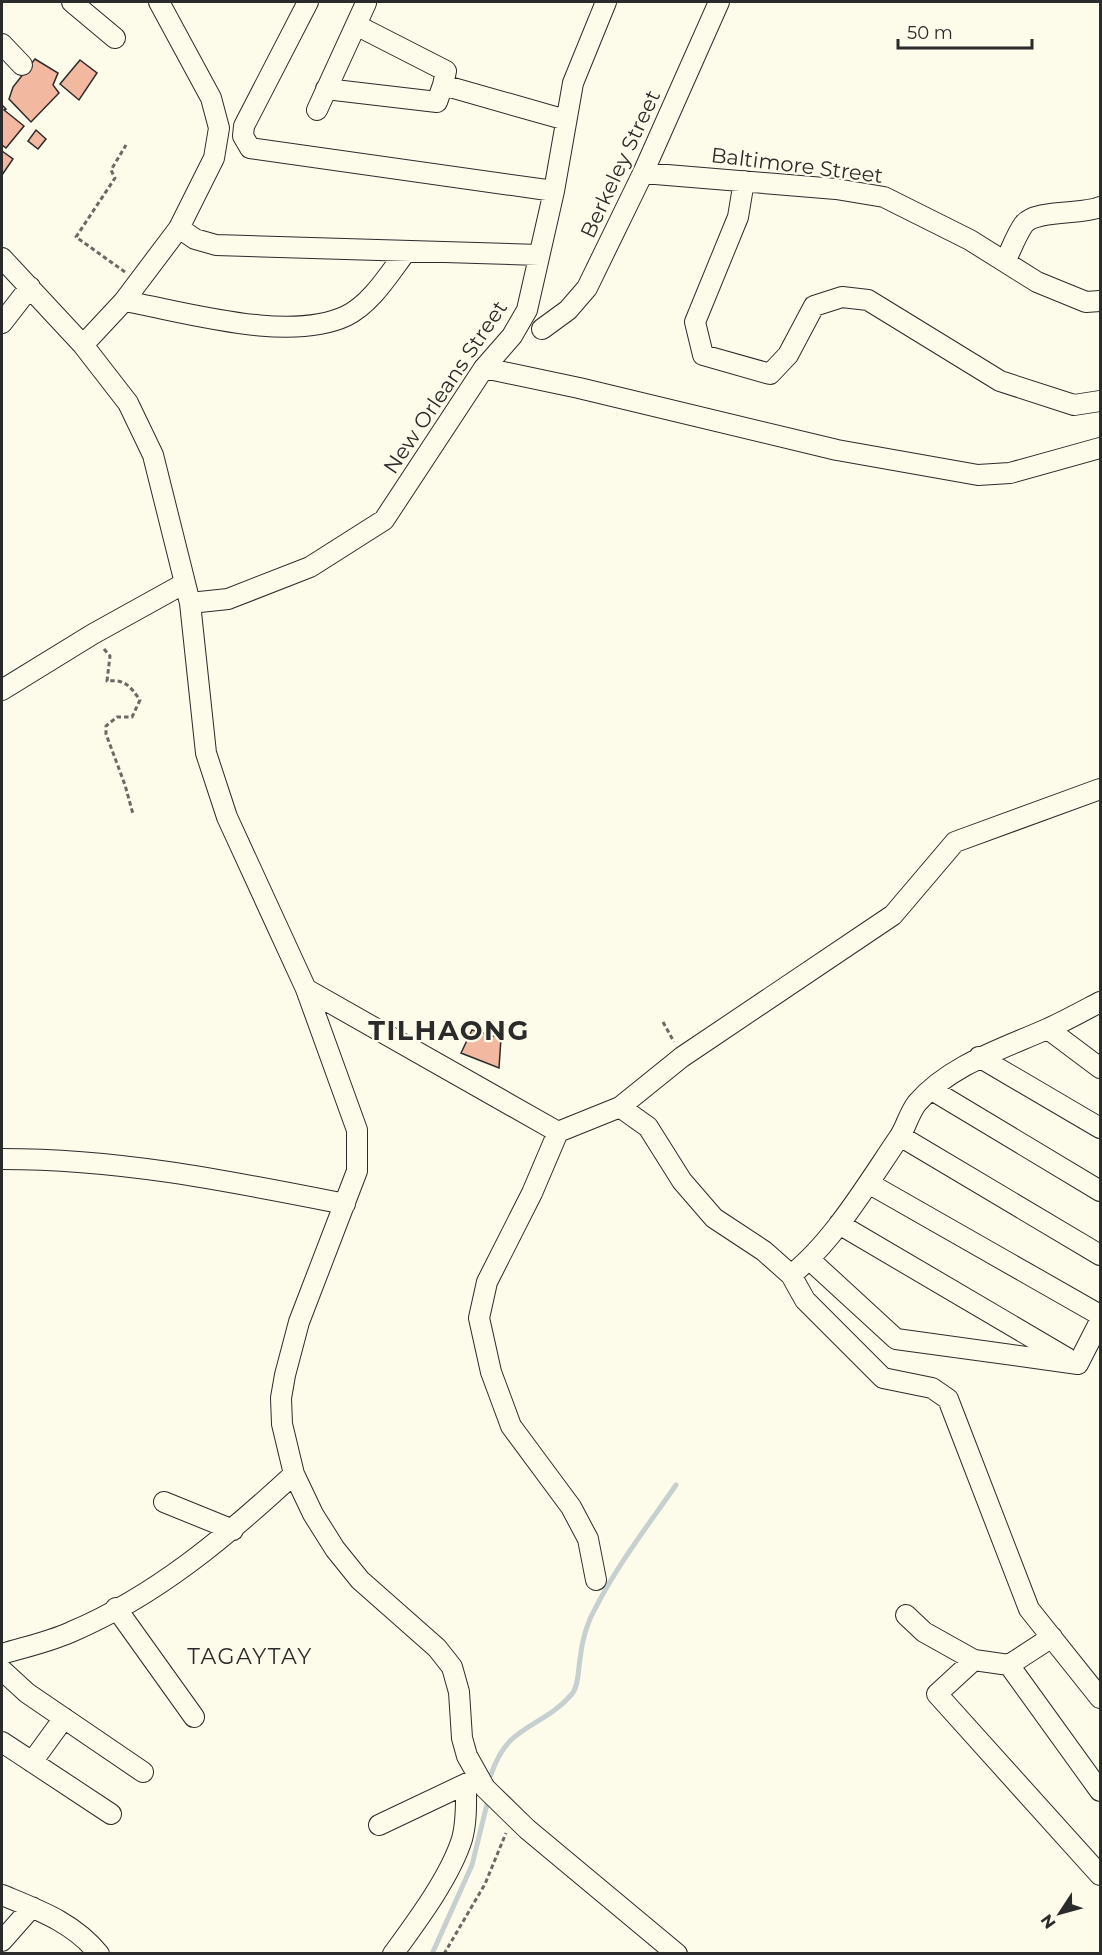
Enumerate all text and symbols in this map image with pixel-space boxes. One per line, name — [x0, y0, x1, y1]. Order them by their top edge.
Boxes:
scale bar — [898, 12, 1032, 50]
text: 50 m — [907, 22, 953, 44]
street label: Berkeley Street — [575, 86, 665, 242]
street label: Baltimore Street — [710, 142, 884, 188]
street label: New Orleans Street — [378, 296, 512, 478]
district label: TILHAONG — [368, 1014, 530, 1047]
district label: TAGAYTAY — [187, 1643, 313, 1670]
north arrow — [1030, 1883, 1090, 1943]
text: N — [1037, 1911, 1060, 1932]

